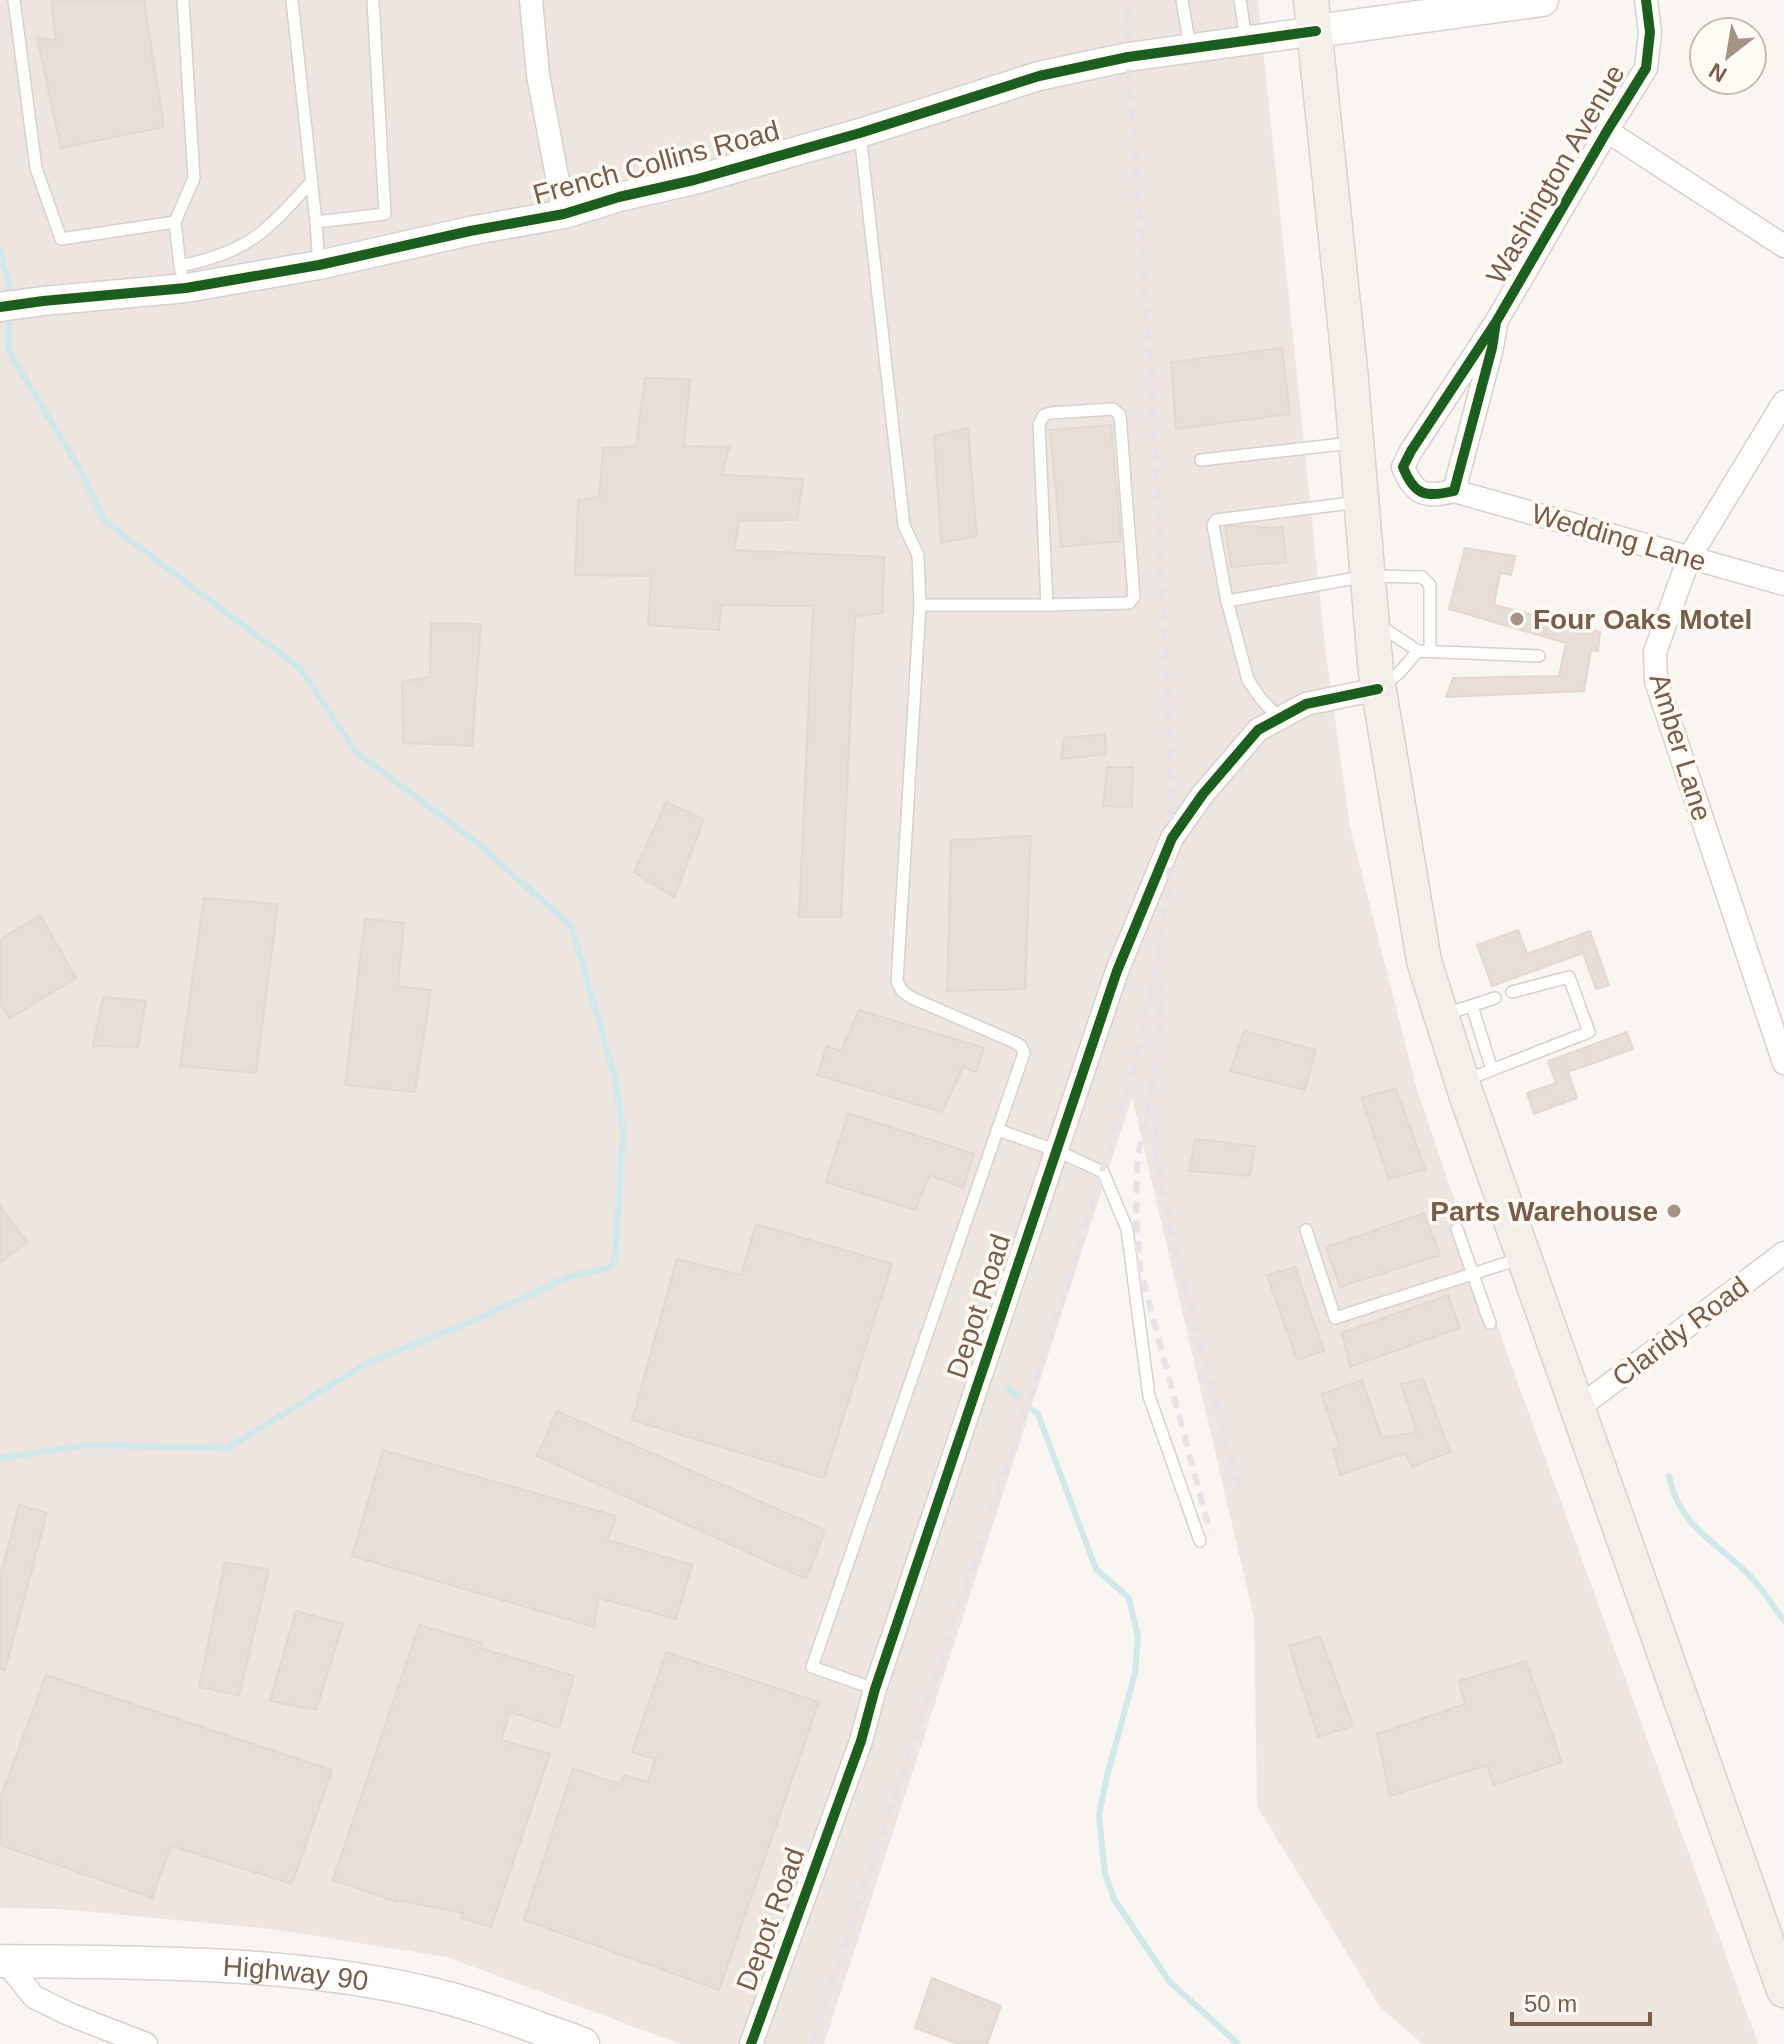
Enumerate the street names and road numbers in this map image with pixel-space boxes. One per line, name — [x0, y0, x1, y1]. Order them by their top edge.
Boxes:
street label: Washington Avenue — [1480, 59, 1631, 289]
street label: French Collins Road — [530, 115, 783, 210]
street label: Wedding Lane — [1528, 498, 1710, 577]
street label: Amber Lane — [1643, 670, 1718, 825]
street label: Depot Road — [941, 1230, 1016, 1382]
street label: Claridy Road — [1606, 1270, 1754, 1392]
street label: Depot Road — [730, 1844, 811, 1995]
street label: Highway 90 — [222, 1951, 371, 1997]

